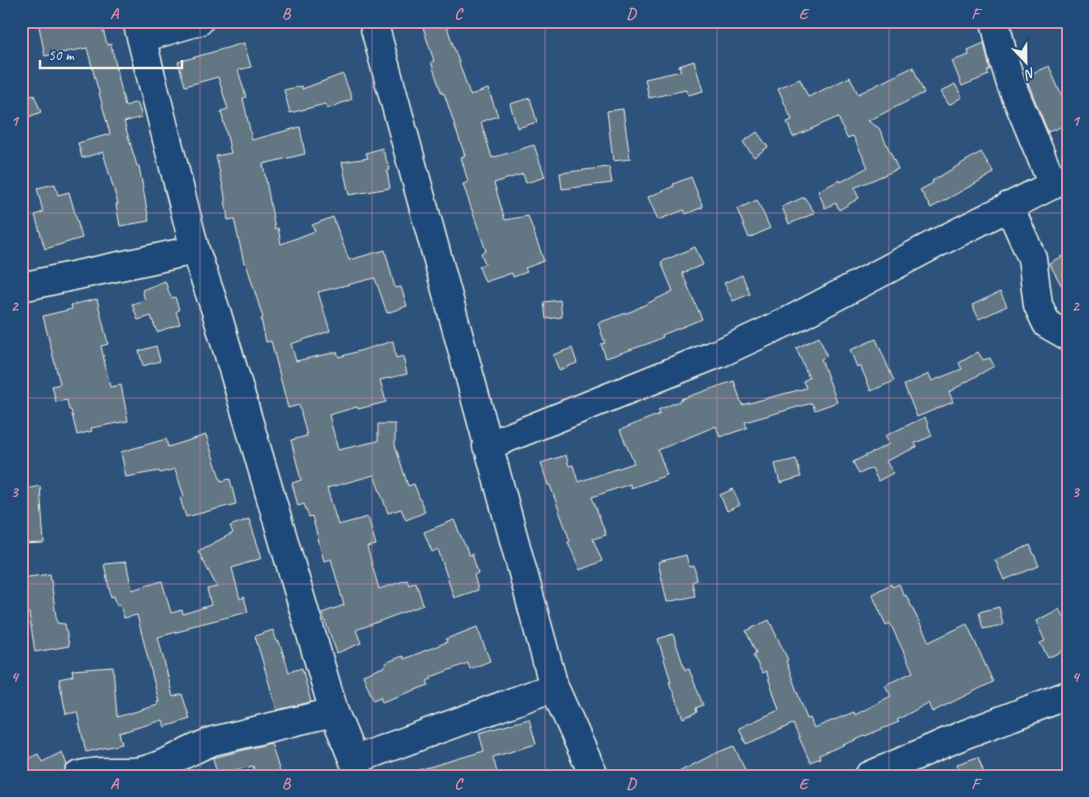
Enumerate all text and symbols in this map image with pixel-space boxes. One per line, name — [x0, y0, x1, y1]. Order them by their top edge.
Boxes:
text: A — [110, 4, 120, 24]
text: B — [282, 4, 292, 24]
text: C — [454, 4, 464, 24]
text: D — [626, 4, 637, 24]
text: E — [799, 4, 810, 24]
text: F — [971, 4, 982, 24]
scale bar — [40, 38, 182, 70]
north arrow — [1002, 38, 1052, 88]
text: 50 m — [48, 46, 75, 65]
text: N — [1021, 64, 1038, 84]
text: 1 — [10, 111, 19, 131]
text: 1 — [1071, 111, 1080, 131]
text: 2 — [10, 296, 19, 316]
text: 2 — [1071, 296, 1080, 316]
text: 3 — [10, 482, 19, 502]
text: 3 — [1071, 482, 1080, 502]
text: 4 — [10, 667, 19, 687]
text: 4 — [1071, 667, 1080, 687]
text: A — [110, 774, 120, 794]
text: B — [282, 774, 292, 794]
text: C — [454, 774, 464, 794]
text: D — [626, 774, 637, 794]
text: E — [799, 774, 810, 794]
text: F — [971, 774, 982, 794]

